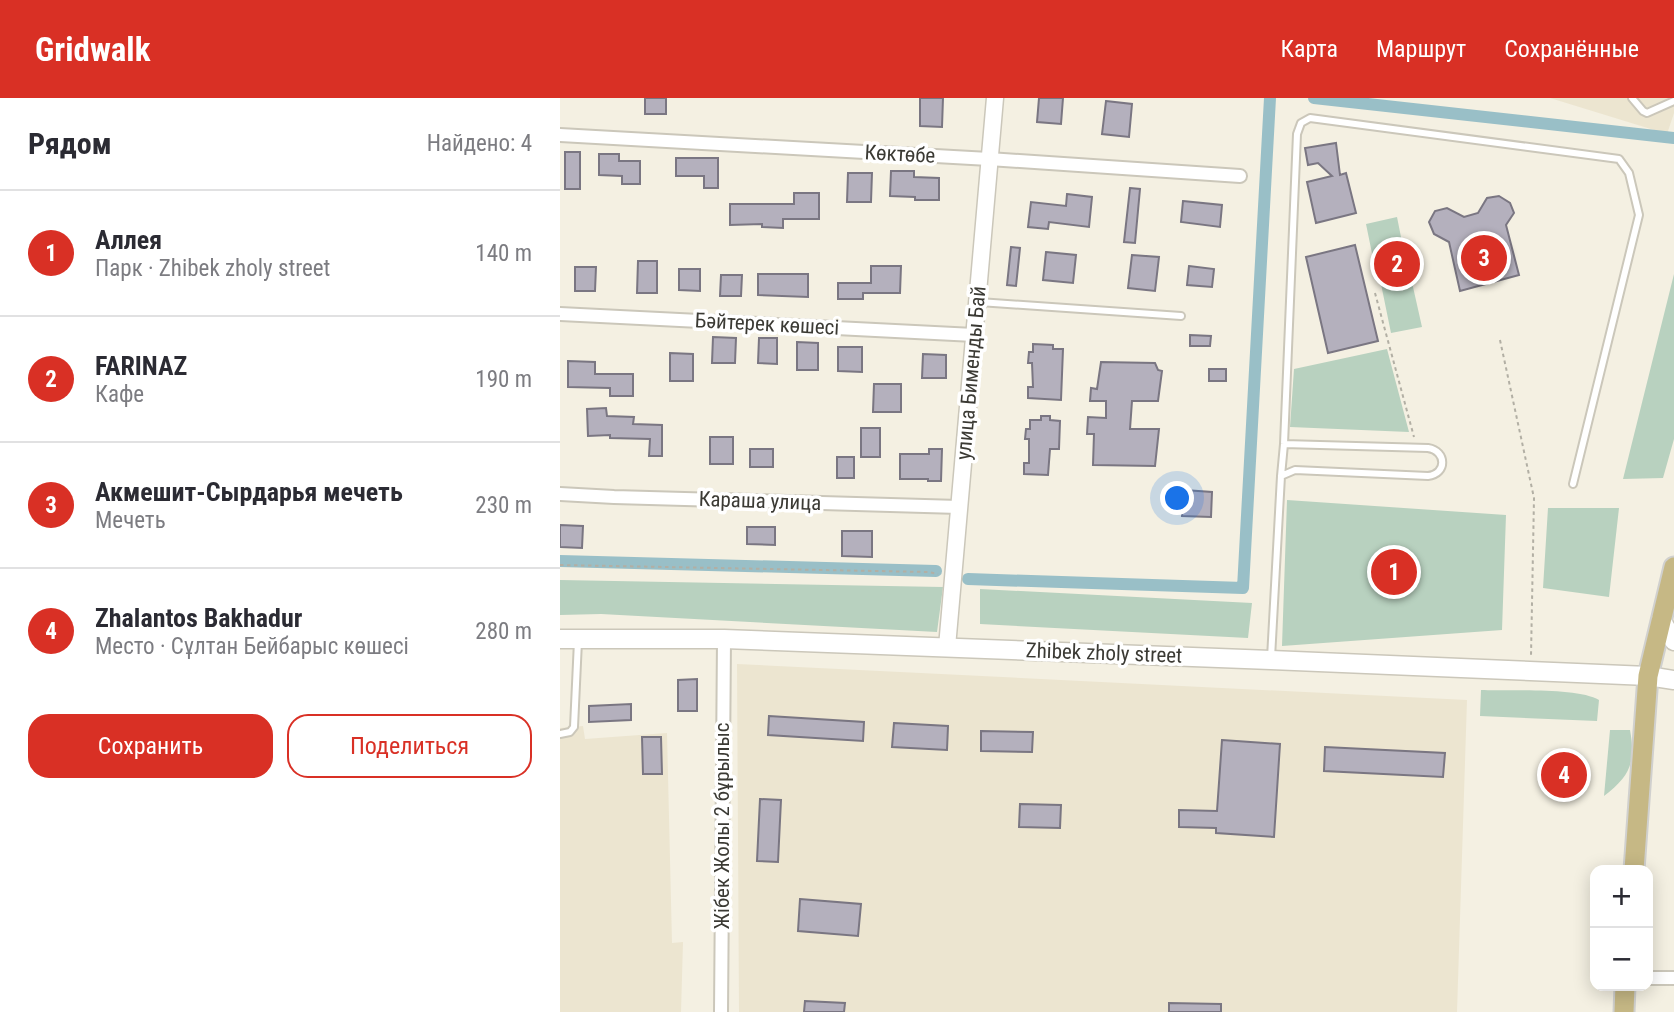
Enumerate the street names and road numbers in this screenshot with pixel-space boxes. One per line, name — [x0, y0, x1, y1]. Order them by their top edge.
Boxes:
street label: Көктөбе — [864, 140, 936, 168]
street label: улица Бименды Бай — [951, 285, 991, 461]
street label: Бәйтерек көшесі — [694, 308, 840, 340]
street label: Караша улица — [698, 487, 822, 515]
street label: Zhibek zholy street — [1025, 638, 1183, 668]
street label: Жібек Жолы 2 бұрылыс — [710, 723, 734, 930]

